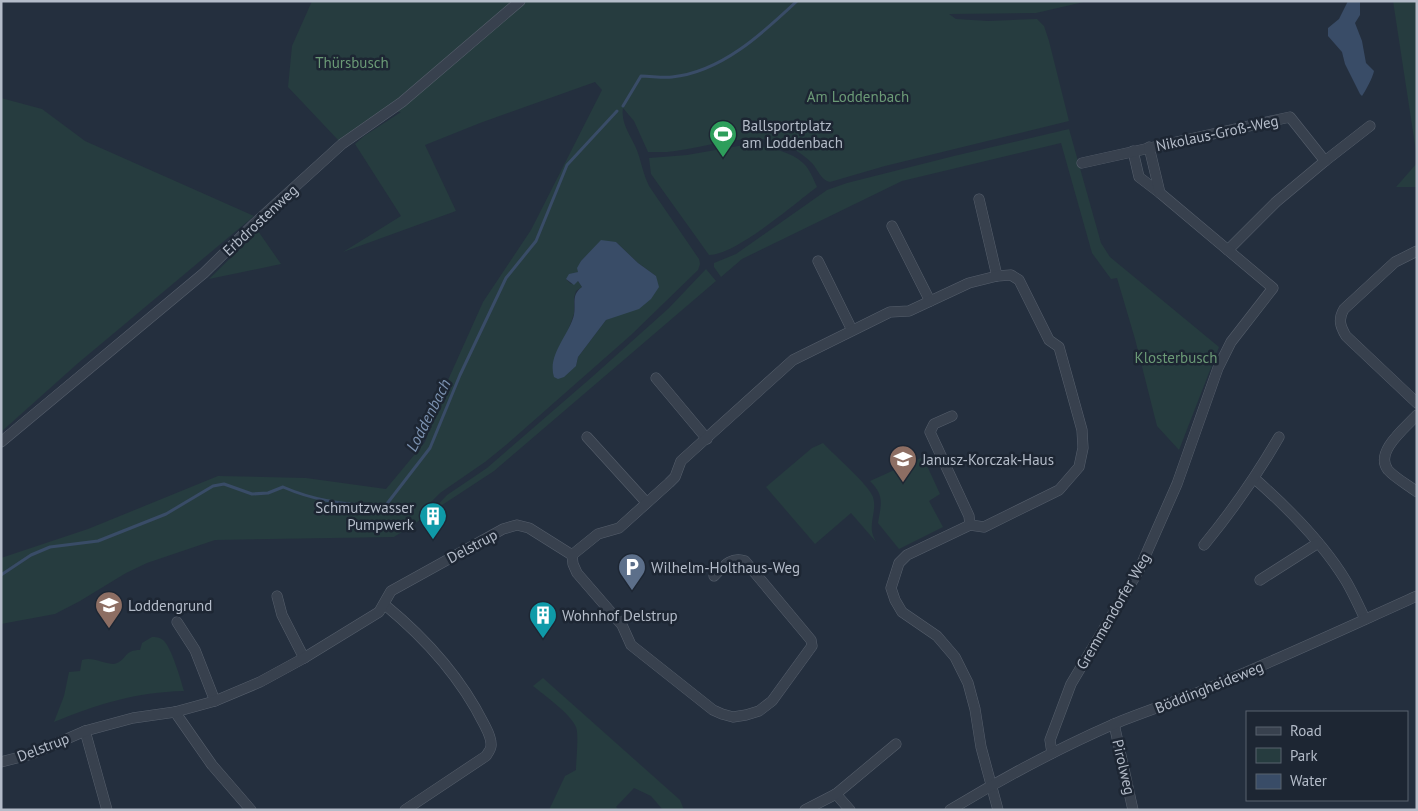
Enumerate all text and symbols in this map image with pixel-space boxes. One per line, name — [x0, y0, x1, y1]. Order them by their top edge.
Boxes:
park label: Thürsbusch — [315, 53, 389, 72]
park label: Am Loddenbach — [807, 87, 909, 106]
street label: Nikolaus-Groß-Weg — [1154, 111, 1280, 155]
place label: Ballsportplatz am Loddenbach — [742, 116, 843, 152]
sports icon: Ballsportplatz am Loddenbach — [708, 119, 738, 158]
street label: Erbdrostenweg — [218, 180, 302, 260]
park label: Klosterbusch — [1135, 348, 1218, 367]
water label: Loddenbach — [401, 375, 455, 455]
school or university icon: Janusz-Korczak-Haus — [888, 444, 918, 483]
place label: Janusz-Korczak-Haus — [921, 450, 1054, 469]
place label: Schmutzwasser Pumpwerk — [315, 498, 415, 534]
building icon: Schmutzwasser Pumpwerk — [418, 501, 448, 540]
street label: Delstrup — [443, 525, 501, 567]
street label: Gremmendorfer Weg — [1072, 549, 1154, 673]
parking icon: Wilhelm-Holthaus-Weg — [617, 552, 647, 591]
place label: Wilhelm-Holthaus-Weg — [651, 558, 800, 577]
school or university icon: Loddengrund — [94, 590, 124, 629]
place label: Loddengrund — [128, 596, 212, 615]
building icon: Wohnhof Delstrup — [528, 600, 558, 639]
place label: Wohnhof Delstrup — [562, 606, 678, 625]
street label: Böddingheideweg — [1152, 657, 1266, 717]
legend — [1246, 711, 1408, 801]
text: Road — [1290, 721, 1322, 740]
street label: Delstrup — [14, 728, 72, 766]
street label: Pirolweg — [1108, 737, 1140, 797]
text: Park — [1290, 746, 1318, 765]
text: Water — [1290, 771, 1327, 790]

